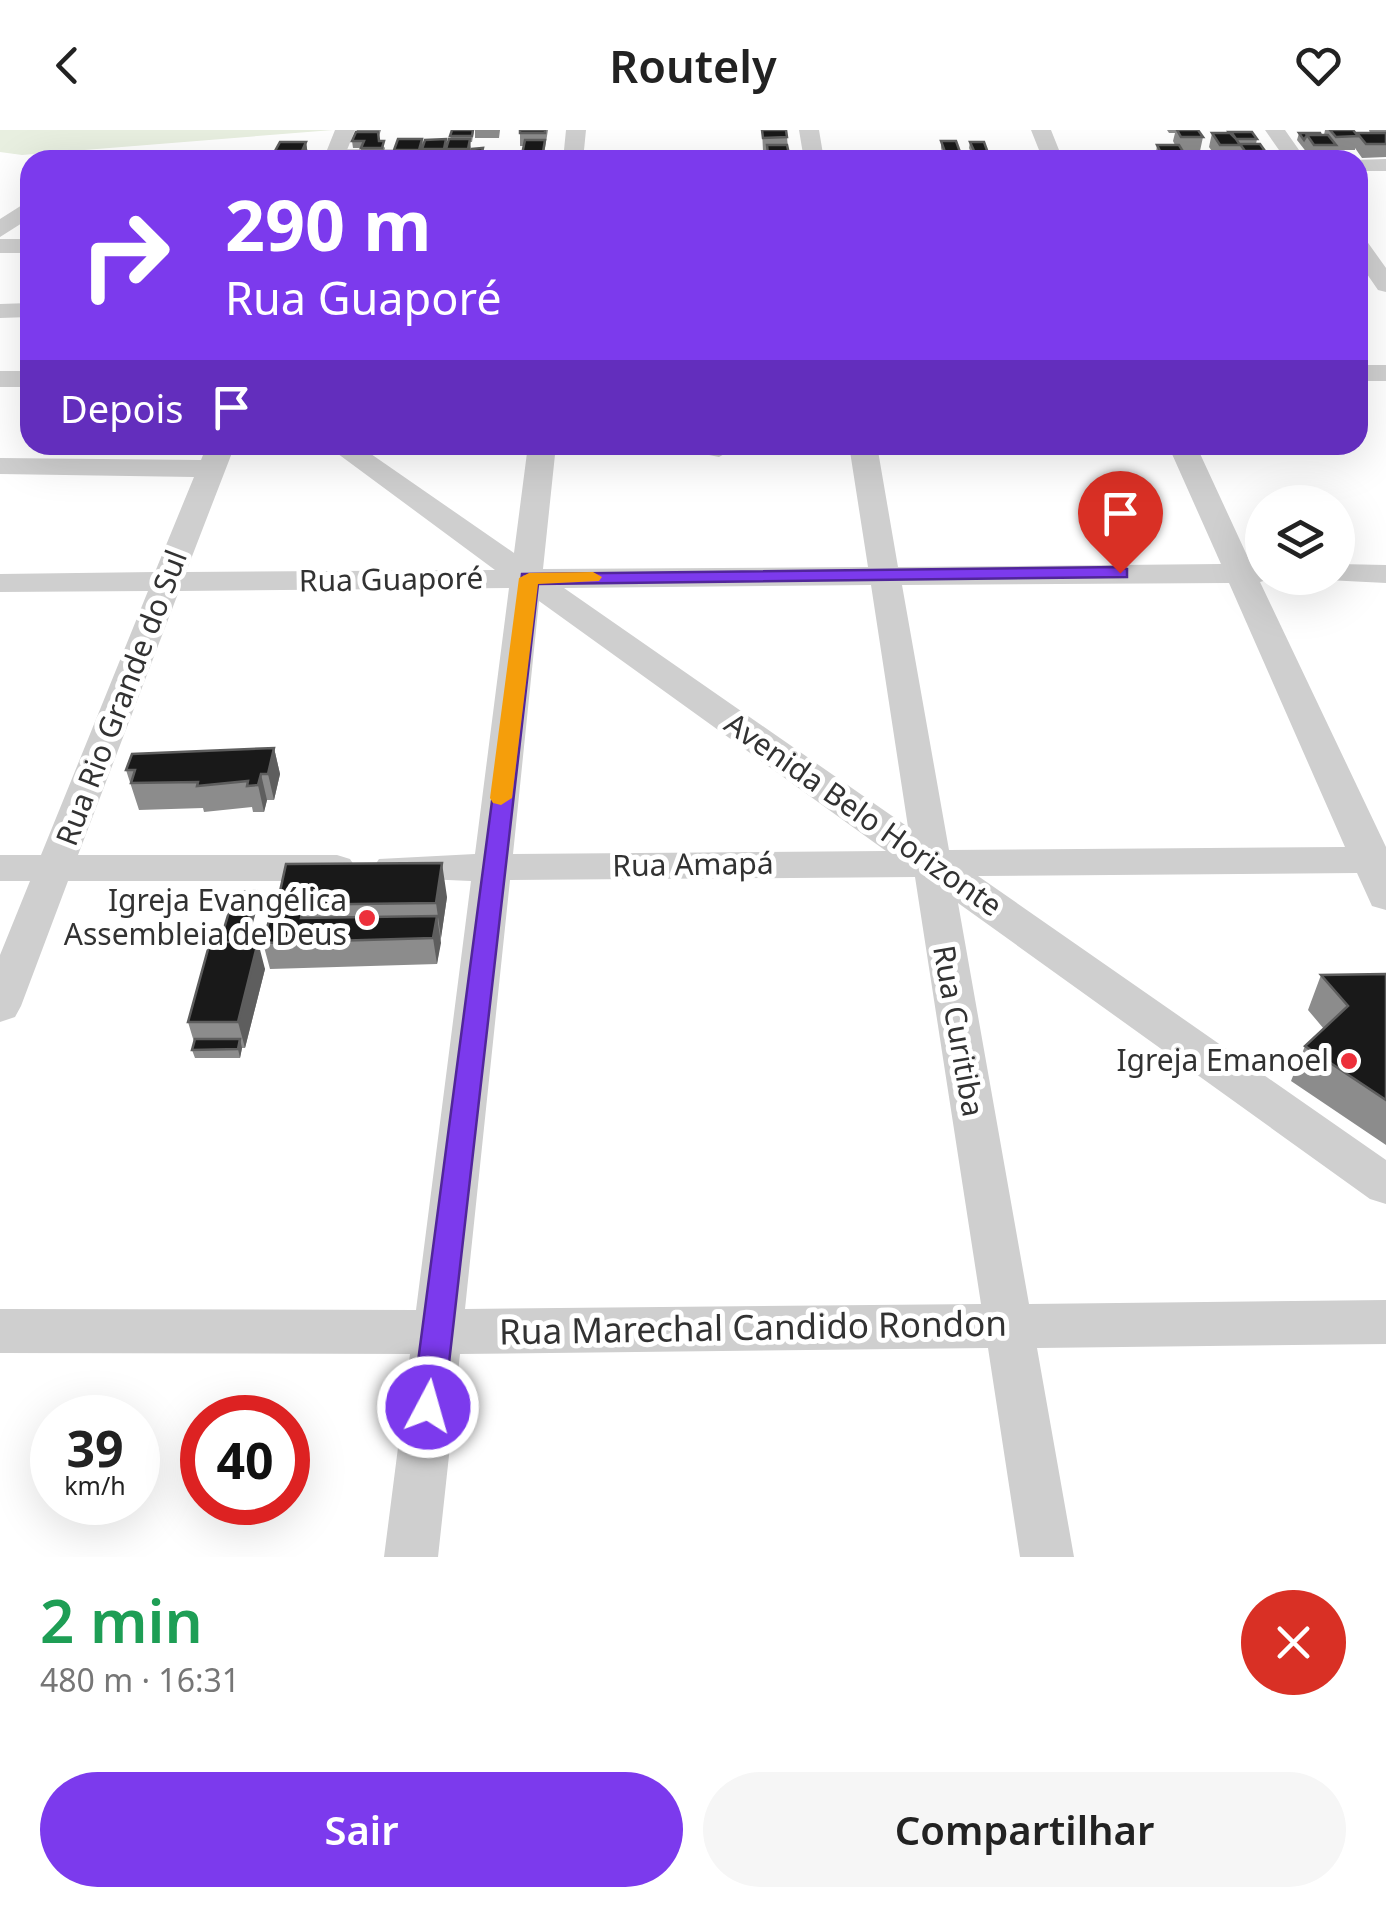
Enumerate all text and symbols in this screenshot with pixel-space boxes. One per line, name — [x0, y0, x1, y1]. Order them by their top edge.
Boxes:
text: Routely — [609, 35, 777, 96]
icon: back — [40, 38, 95, 93]
icon: heart — [1291, 38, 1346, 93]
text: 290 m — [225, 176, 432, 272]
icon: right — [60, 190, 190, 320]
text: Rua Guaporé — [225, 267, 502, 328]
icon: arrive — [204, 380, 259, 435]
text: Depois — [60, 382, 184, 434]
pin — [1078, 471, 1163, 574]
map controls — [1245, 485, 1355, 595]
button: layers — [1245, 485, 1355, 595]
icon: arrive — [1093, 486, 1148, 541]
street label: Rua Rio Grande do Sul — [45, 544, 196, 851]
street label: Rua Guaporé — [298, 556, 483, 601]
street label: Avenida Belo Horizonte — [717, 702, 1011, 925]
street label: Rua Amapá — [612, 842, 774, 885]
place label: Igreja Evangélica Assembleia de Deus — [64, 879, 347, 954]
marker: Igreja Evangélica Assembleia de Deus — [356, 907, 378, 929]
street label: Rua Curitiba — [924, 942, 995, 1120]
place label: Igreja Emanoel — [1116, 1039, 1329, 1080]
marker: Igreja Emanoel — [1338, 1050, 1360, 1072]
street label: Rua Marechal Candido Rondon — [499, 1299, 1007, 1354]
position arrow — [376, 1355, 480, 1459]
speed limit sign: 40 — [180, 1395, 310, 1525]
text: 39 — [66, 1414, 124, 1482]
text: km/h — [64, 1468, 126, 1502]
text: 2 min — [40, 1579, 203, 1661]
button: close — [1241, 1590, 1346, 1695]
text: 480 m · 16:31 — [40, 1658, 240, 1701]
button: Sair — [40, 1772, 683, 1887]
button: Compartilhar — [703, 1772, 1346, 1887]

